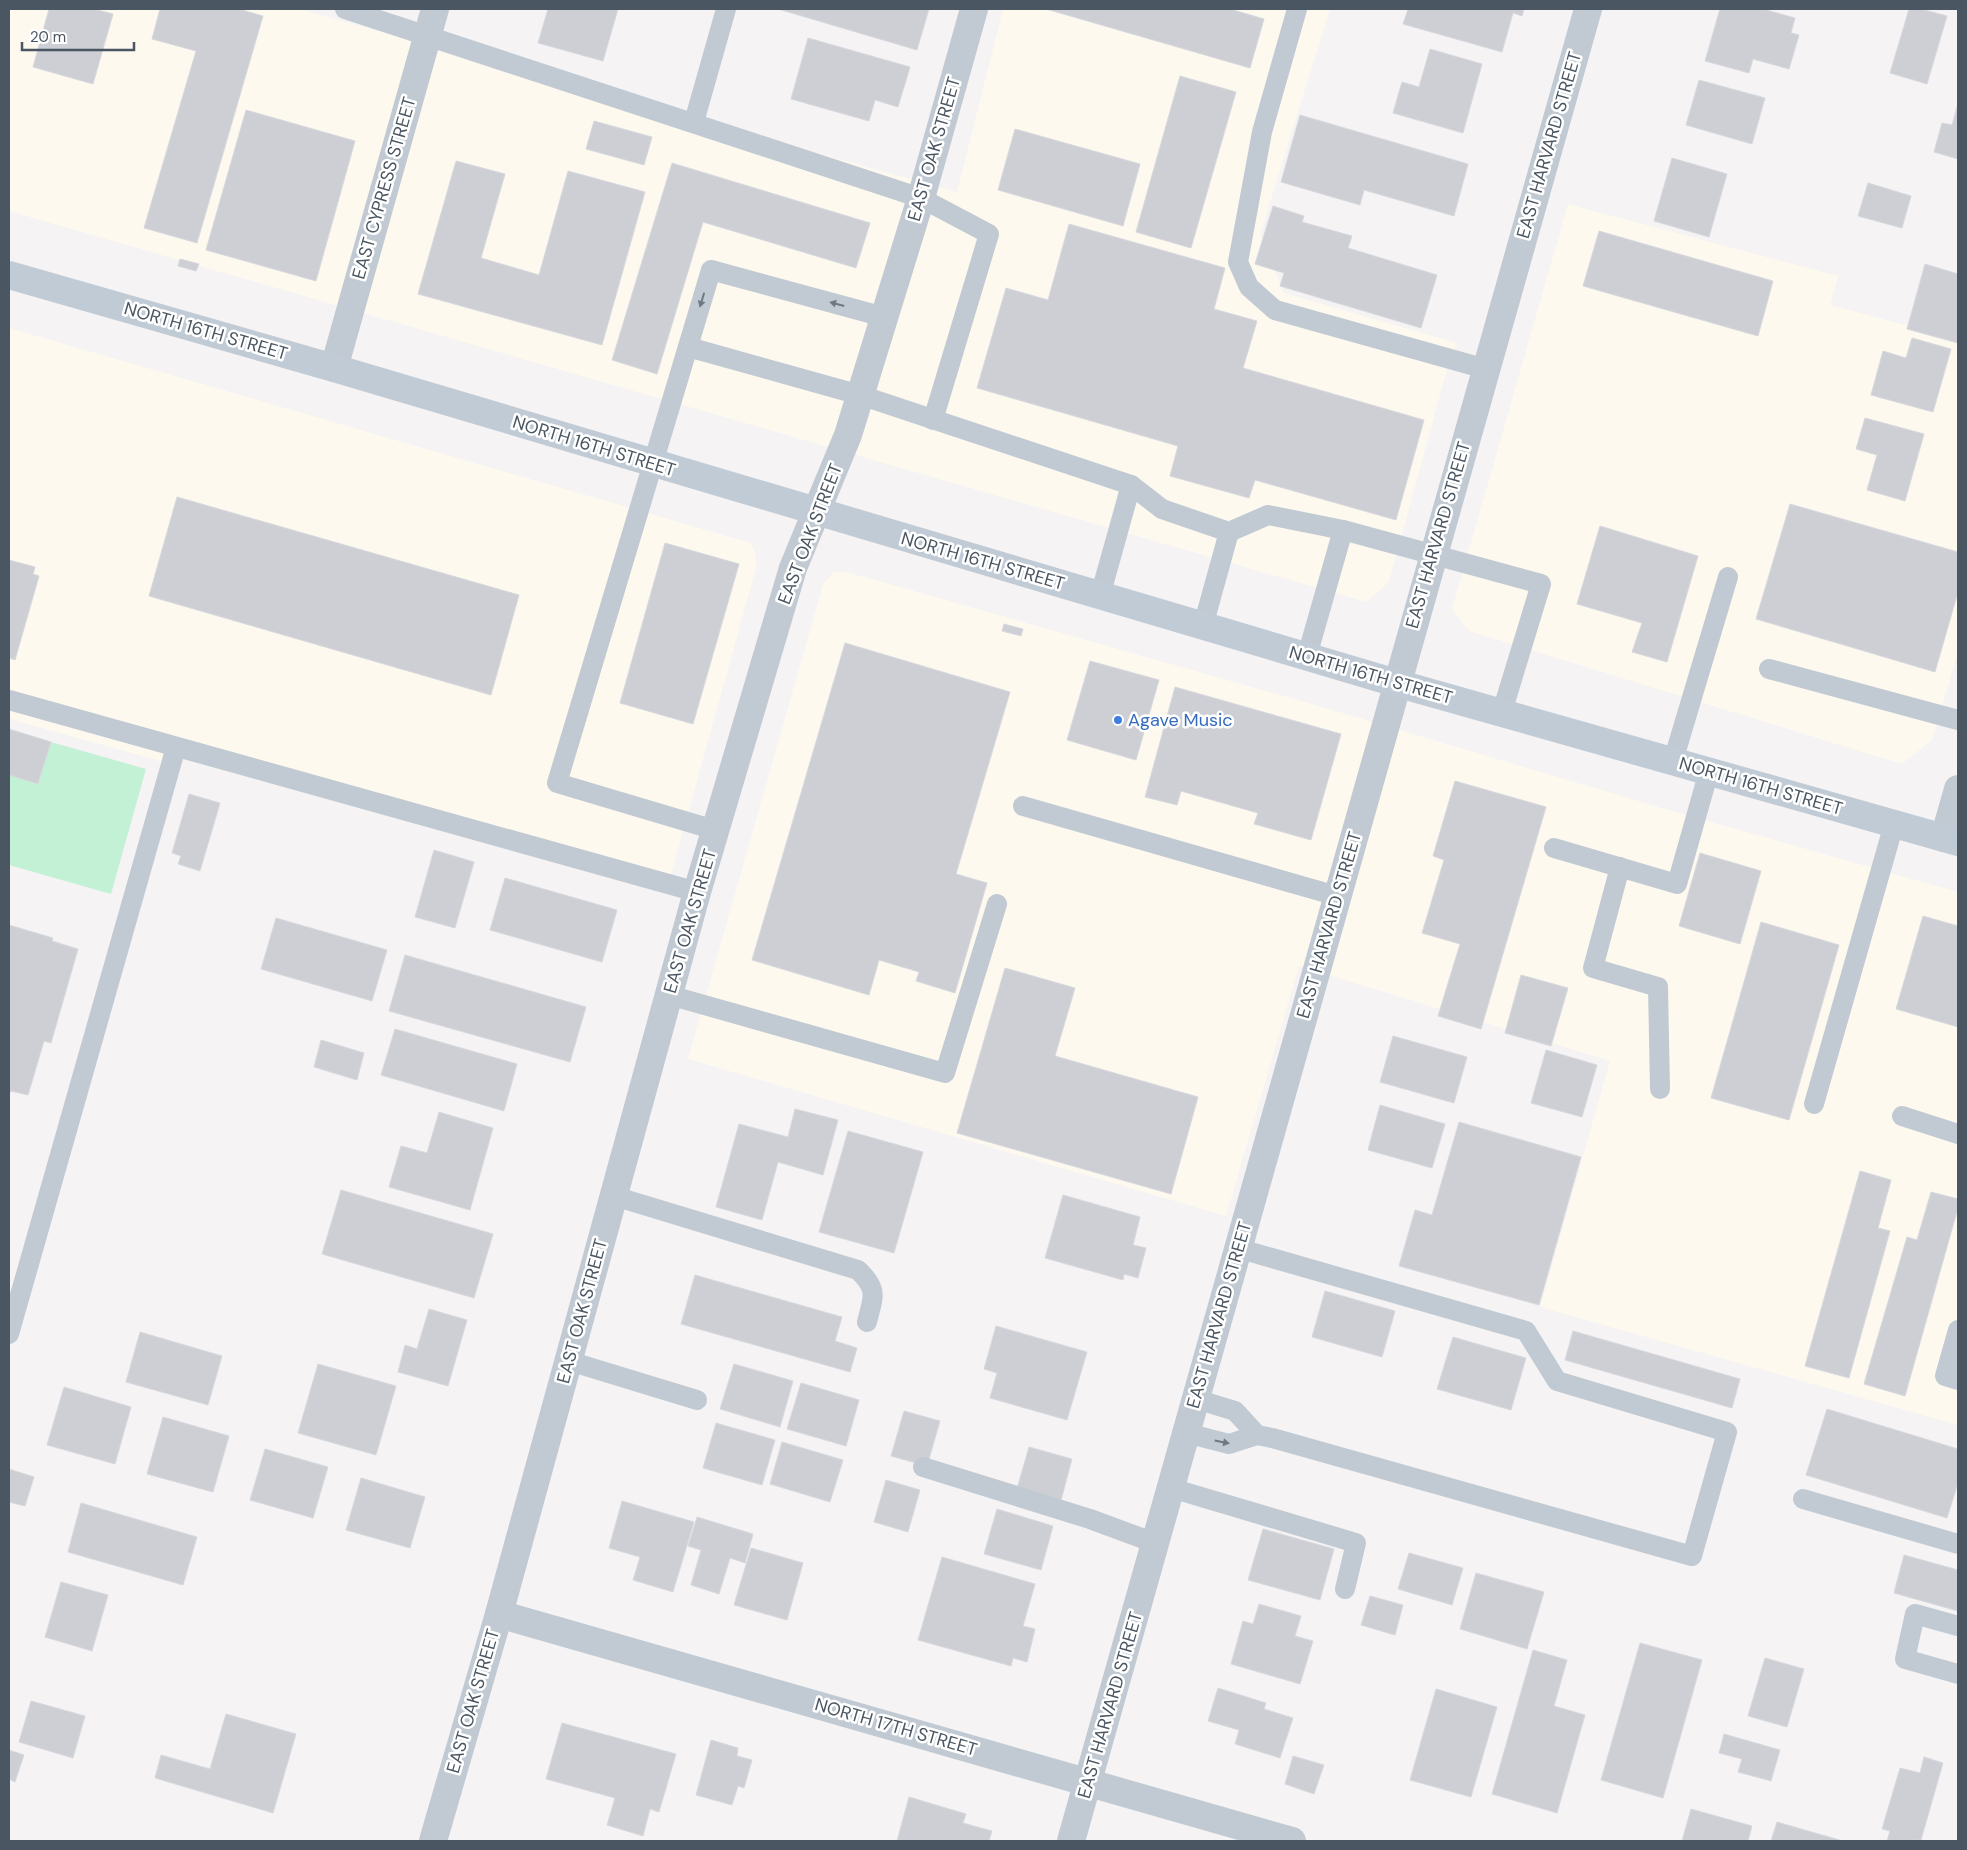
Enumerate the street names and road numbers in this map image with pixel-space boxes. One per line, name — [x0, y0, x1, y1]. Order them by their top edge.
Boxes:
street label: EAST HARVARD STREET — [1511, 49, 1587, 241]
street label: EAST OAK STREET — [902, 74, 966, 224]
street label: EAST CYPRESS STREET — [347, 94, 421, 282]
street label: NORTH 16TH STREET — [121, 296, 291, 366]
street label: NORTH 16TH STREET — [510, 410, 678, 482]
street label: EAST HARVARD STREET — [1400, 439, 1476, 631]
street label: EAST OAK STREET — [772, 460, 848, 608]
street label: NORTH 16TH STREET — [898, 526, 1068, 596]
street label: NORTH 16TH STREET — [1286, 640, 1456, 710]
street label: NORTH 16TH STREET — [1676, 751, 1846, 821]
street label: EAST HARVARD STREET — [1291, 829, 1367, 1021]
street label: EAST OAK STREET — [658, 846, 722, 996]
street label: EAST HARVARD STREET — [1181, 1219, 1257, 1411]
street label: EAST OAK STREET — [551, 1236, 613, 1386]
street label: EAST HARVARD STREET — [1072, 1609, 1148, 1801]
street label: EAST OAK STREET — [441, 1626, 505, 1776]
street label: NORTH 17TH STREET — [812, 1692, 980, 1762]

